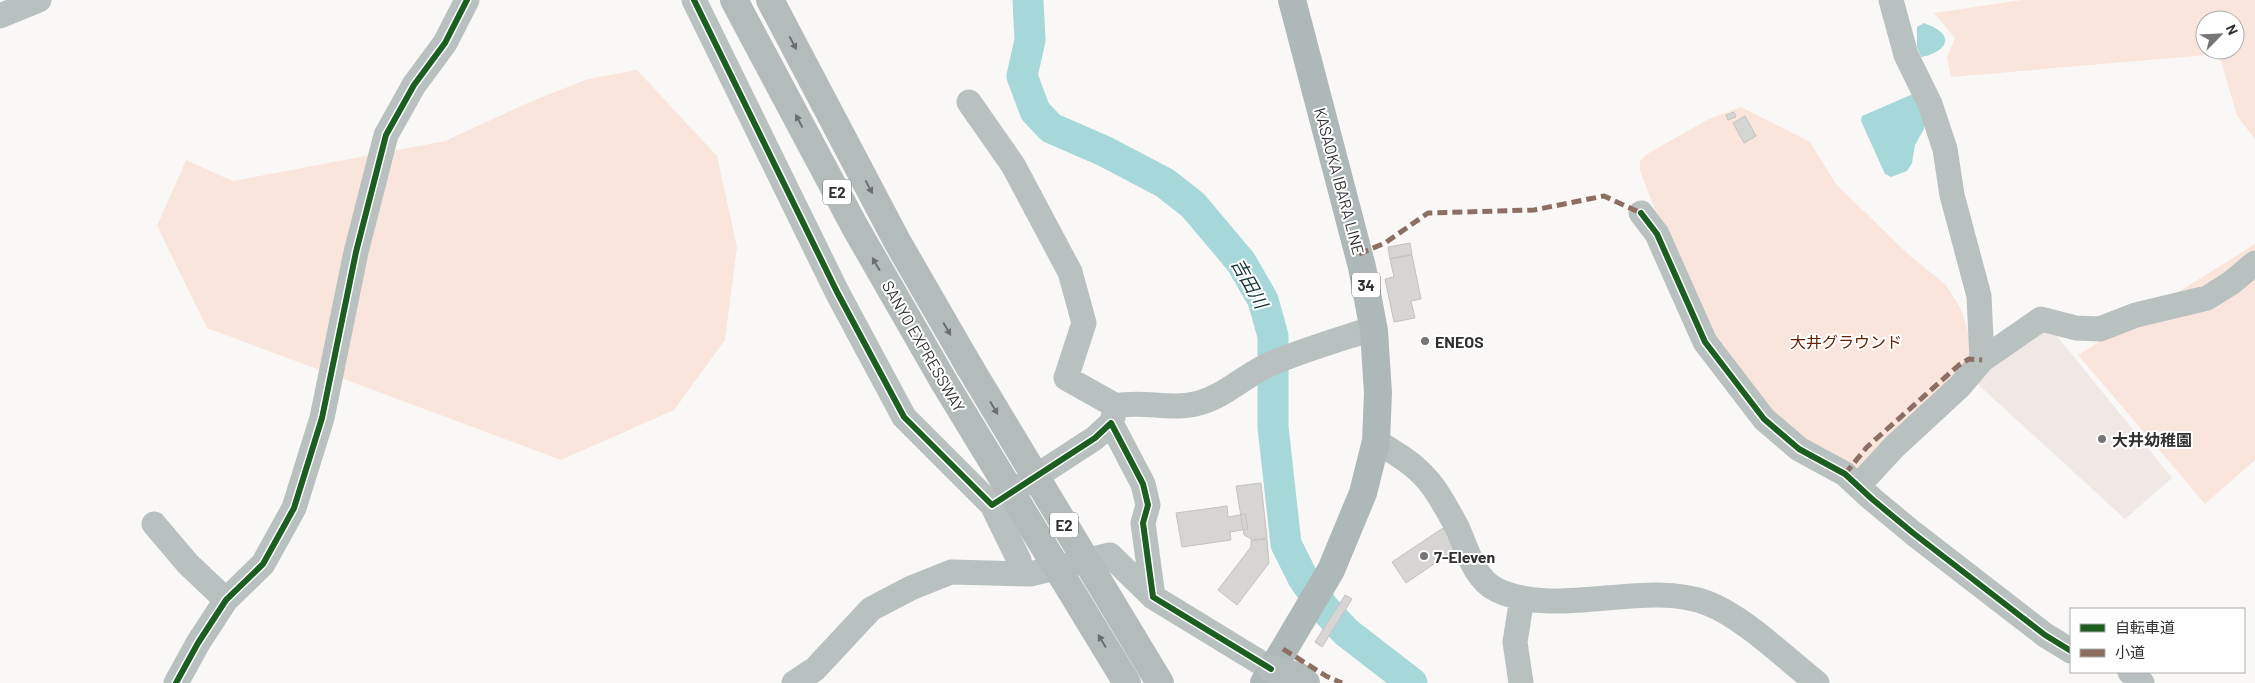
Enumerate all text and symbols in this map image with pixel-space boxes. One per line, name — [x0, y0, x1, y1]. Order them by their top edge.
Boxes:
north arrow — [2195, 10, 2245, 60]
text: N — [2223, 22, 2242, 37]
one-way arrow — [789, 36, 797, 50]
street label: KASAOKA IBARA LINE — [1311, 105, 1369, 257]
one-way arrow — [794, 114, 803, 127]
road number: E2 — [823, 180, 851, 204]
one-way arrow — [864, 180, 873, 194]
water label: 吉田川 — [1227, 254, 1274, 314]
one-way arrow — [872, 256, 880, 271]
road number: 34 — [1352, 272, 1380, 298]
street label: SANYO EXPRESSWAY — [879, 277, 969, 415]
one-way arrow — [943, 322, 952, 336]
place label: ENEOS — [1435, 332, 1484, 351]
park label: 大井グラウンド — [1790, 332, 1902, 351]
marker: ENEOS — [1419, 335, 1431, 347]
one-way arrow — [990, 402, 999, 415]
place label: 大井幼稚園 — [2112, 430, 2192, 449]
marker: 大井幼稚園 — [2096, 433, 2108, 445]
road number: E2 — [1050, 512, 1078, 538]
place label: 7-Eleven — [1434, 547, 1495, 566]
marker: 7-Eleven — [1418, 550, 1430, 562]
legend — [2070, 608, 2245, 673]
text: 自転車道 — [2115, 618, 2175, 636]
one-way arrow — [1097, 635, 1106, 648]
text: 小道 — [2115, 643, 2145, 661]

